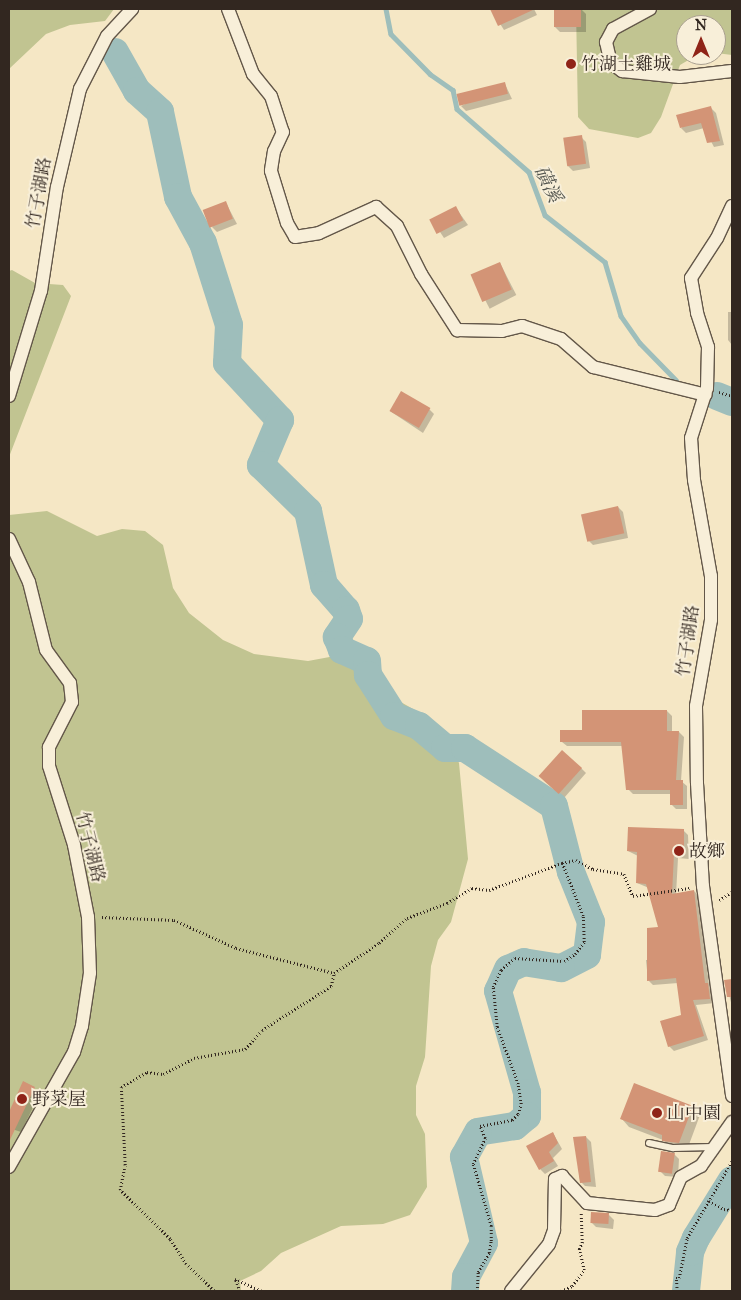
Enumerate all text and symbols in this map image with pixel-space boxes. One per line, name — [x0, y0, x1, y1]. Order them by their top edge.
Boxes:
north arrow — [676, 15, 726, 65]
text: N — [695, 17, 707, 34]
place label: 竹湖土雞城 — [581, 53, 671, 75]
marker: 竹湖土雞城 — [565, 58, 577, 70]
street label: 竹子湖路 — [22, 156, 56, 230]
water label: 磺溪 — [529, 162, 567, 206]
street label: 竹子湖路 — [672, 604, 704, 678]
street label: 竹子湖路 — [71, 809, 109, 885]
place label: 故鄉 — [689, 840, 725, 862]
marker: 故鄉 — [673, 845, 685, 857]
place label: 野菜屋 — [32, 1088, 86, 1110]
marker: 野菜屋 — [16, 1093, 28, 1105]
place label: 山中園 — [667, 1102, 721, 1124]
marker: 山中園 — [651, 1107, 663, 1119]

